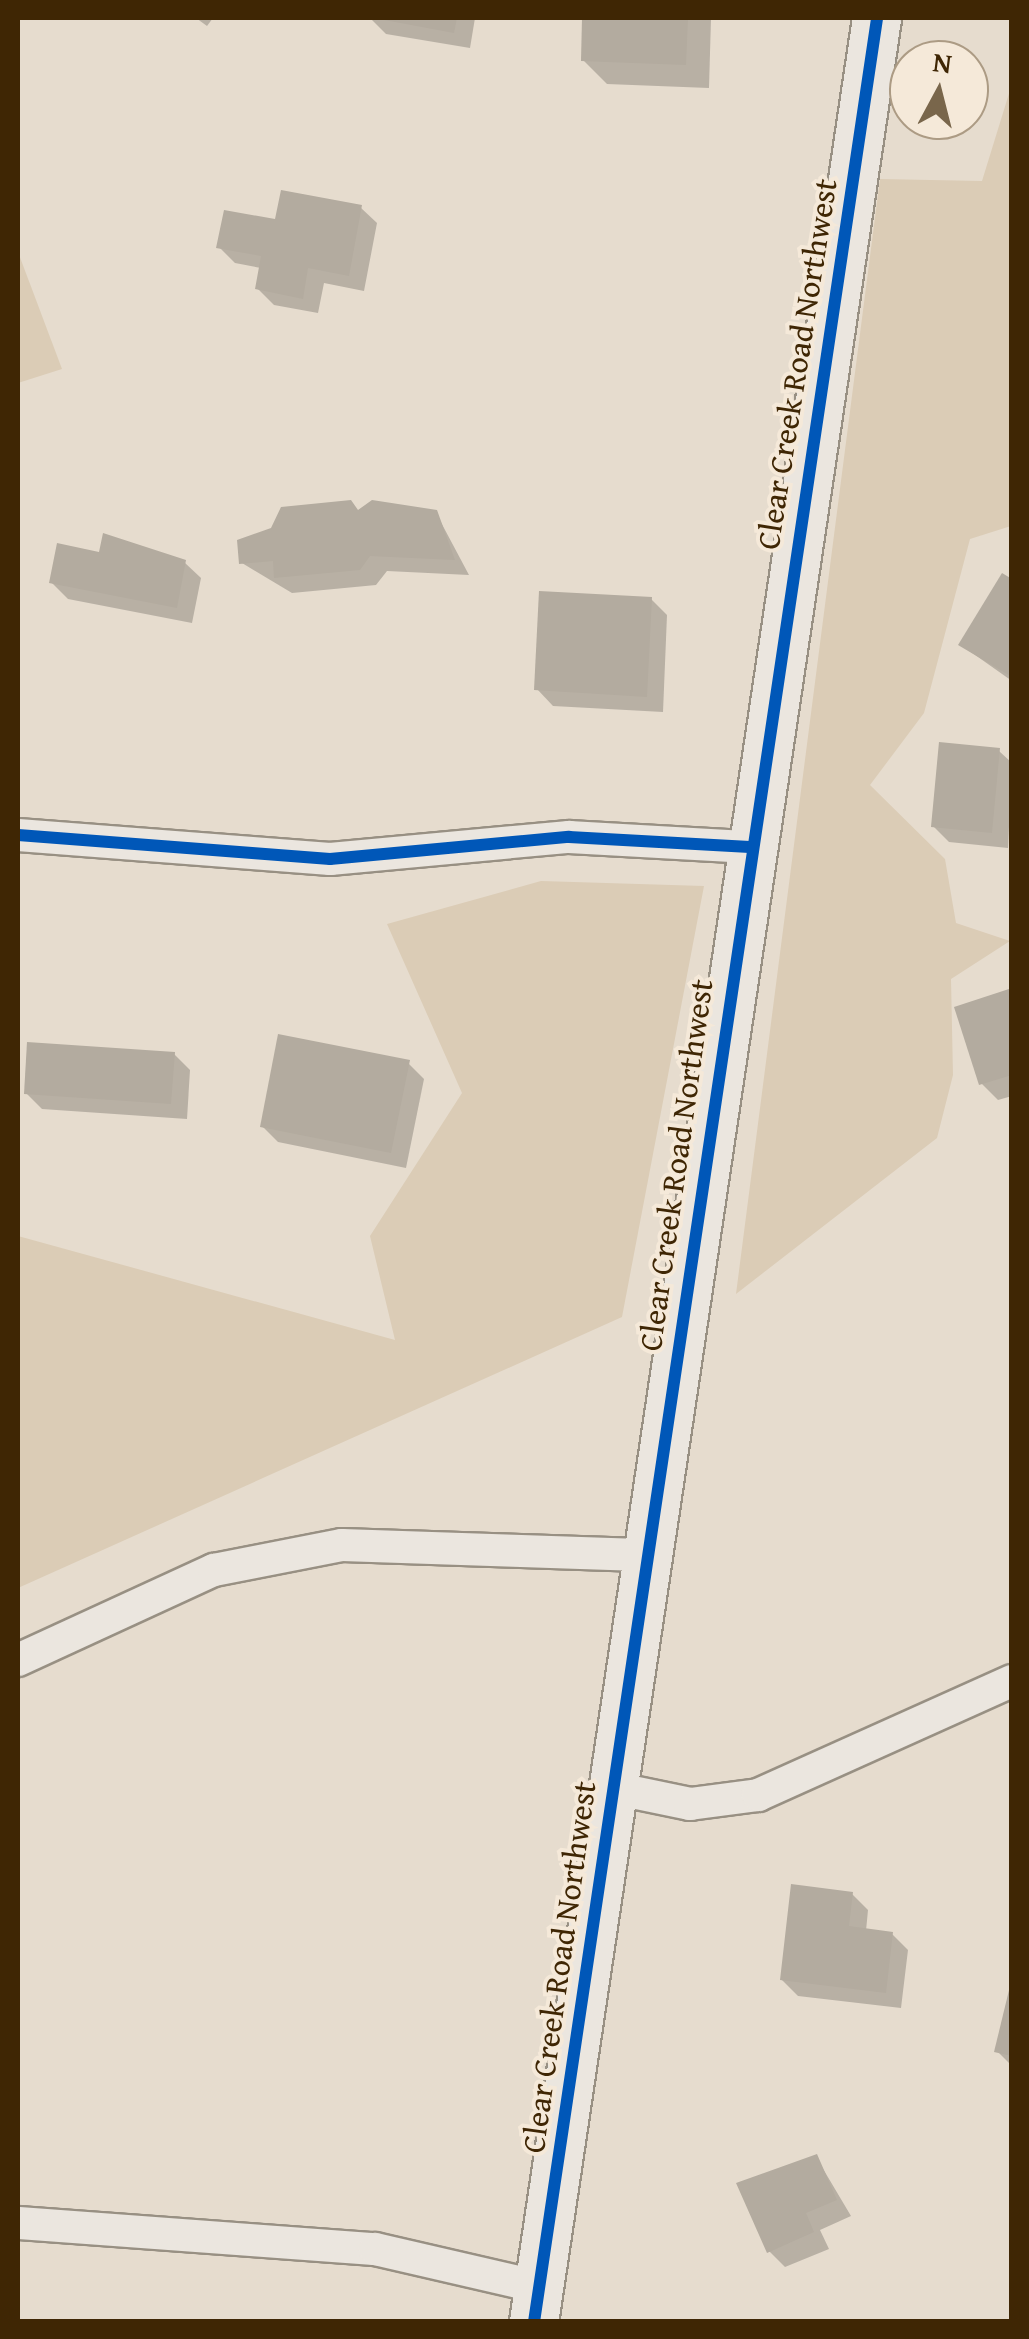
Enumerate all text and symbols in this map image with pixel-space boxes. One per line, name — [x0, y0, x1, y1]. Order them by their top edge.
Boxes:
north arrow — [889, 40, 989, 140]
text: N — [931, 40, 954, 83]
street label: Clear Creek Road Northwest — [749, 176, 845, 552]
street label: Clear Creek Road Northwest — [631, 977, 721, 1353]
street label: Clear Creek Road Northwest — [514, 1779, 604, 2155]

